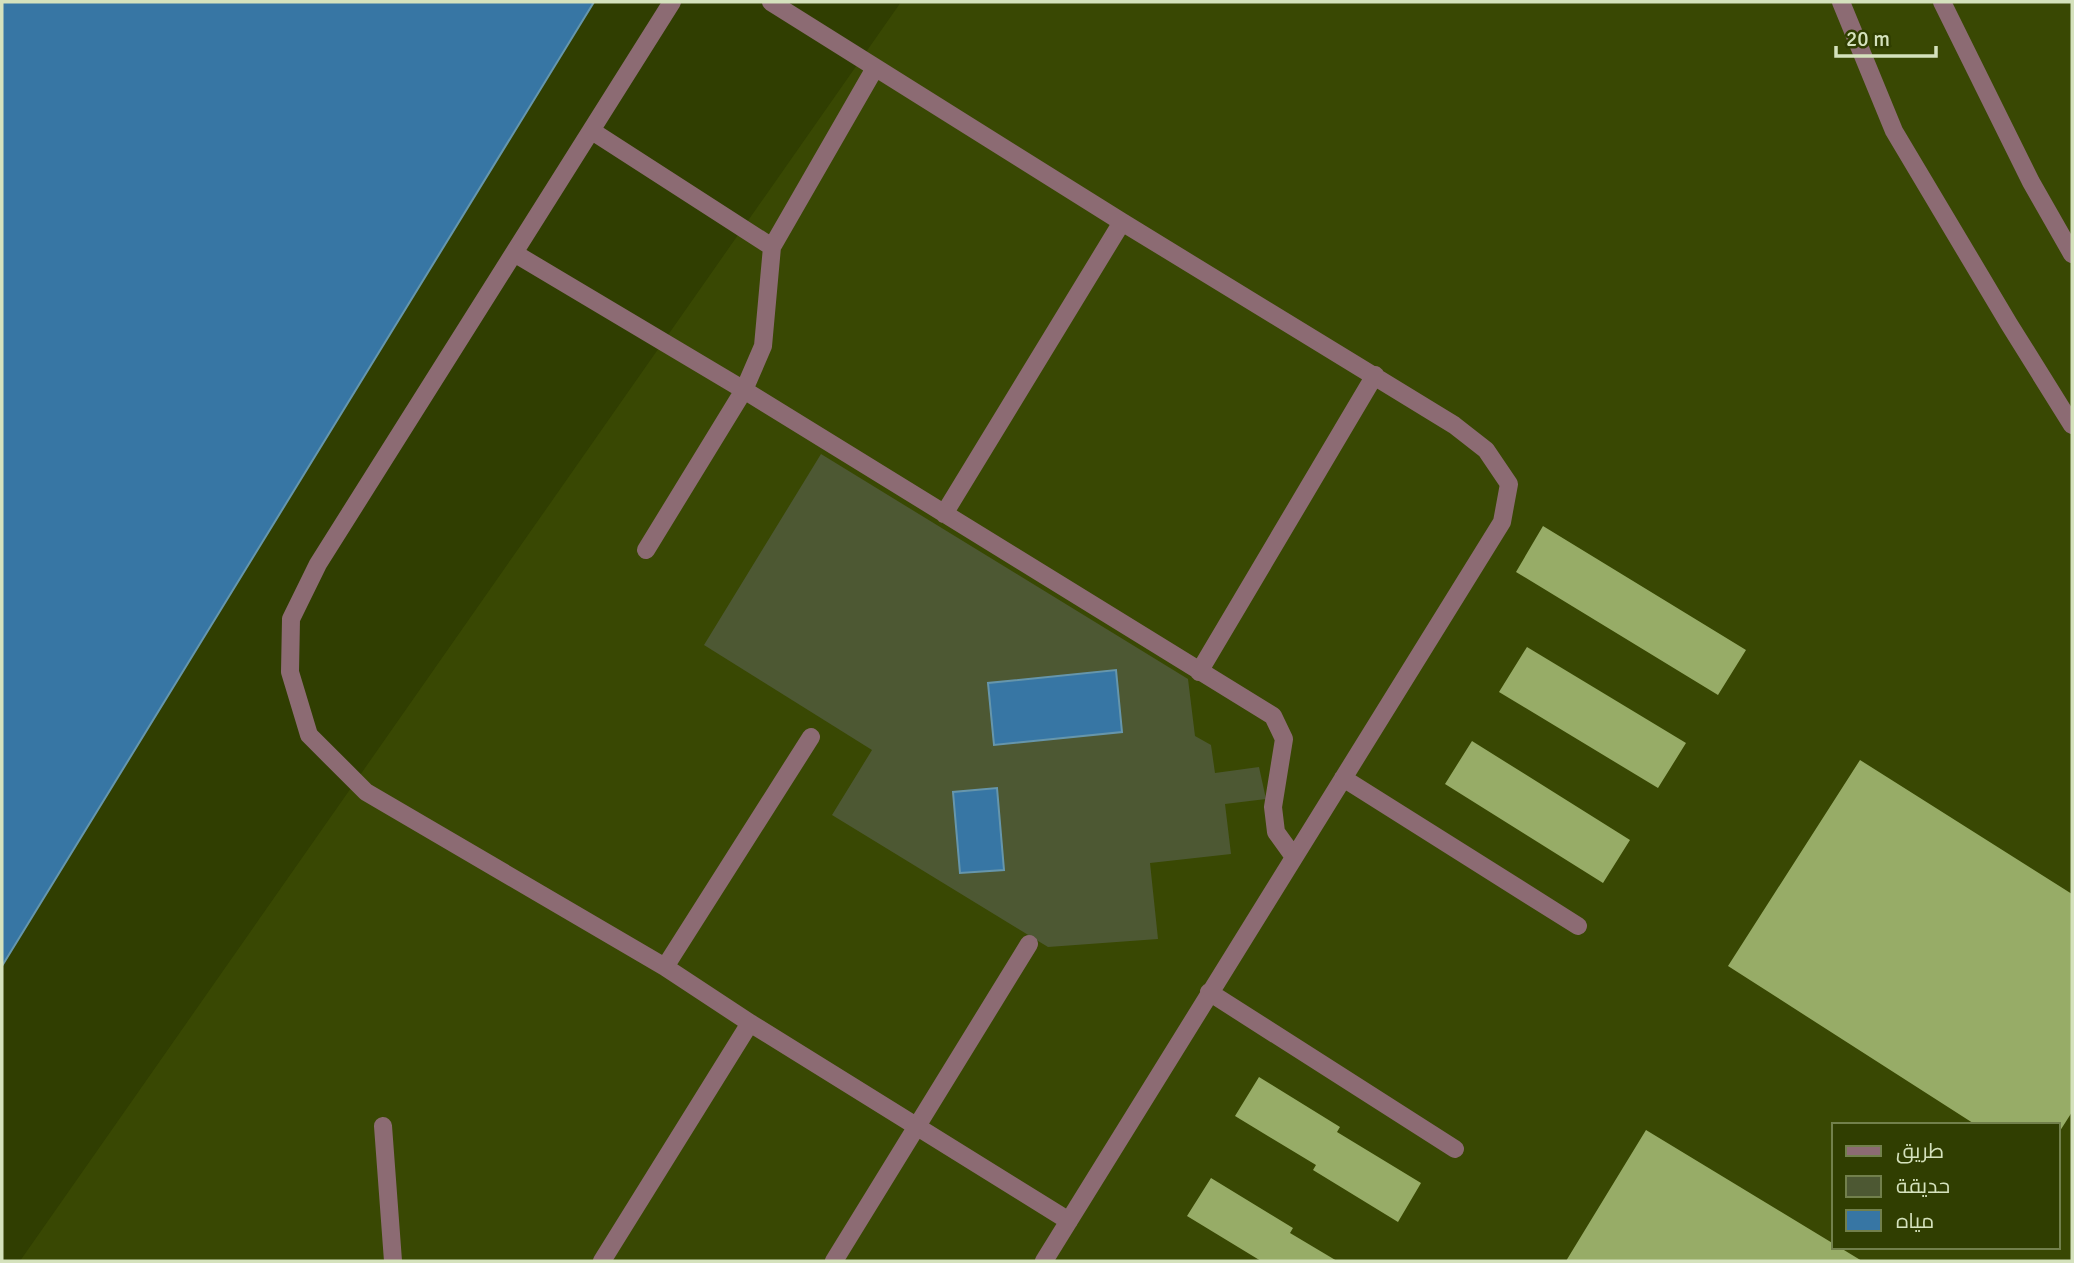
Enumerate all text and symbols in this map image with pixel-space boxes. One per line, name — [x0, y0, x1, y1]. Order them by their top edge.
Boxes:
scale bar — [1836, 14, 1936, 58]
text: 20 m — [1846, 26, 1890, 52]
legend — [1832, 1123, 2060, 1249]
text: طريق — [1896, 1138, 1944, 1164]
text: حديقة — [1896, 1173, 1950, 1199]
text: مياه — [1896, 1208, 1934, 1234]

